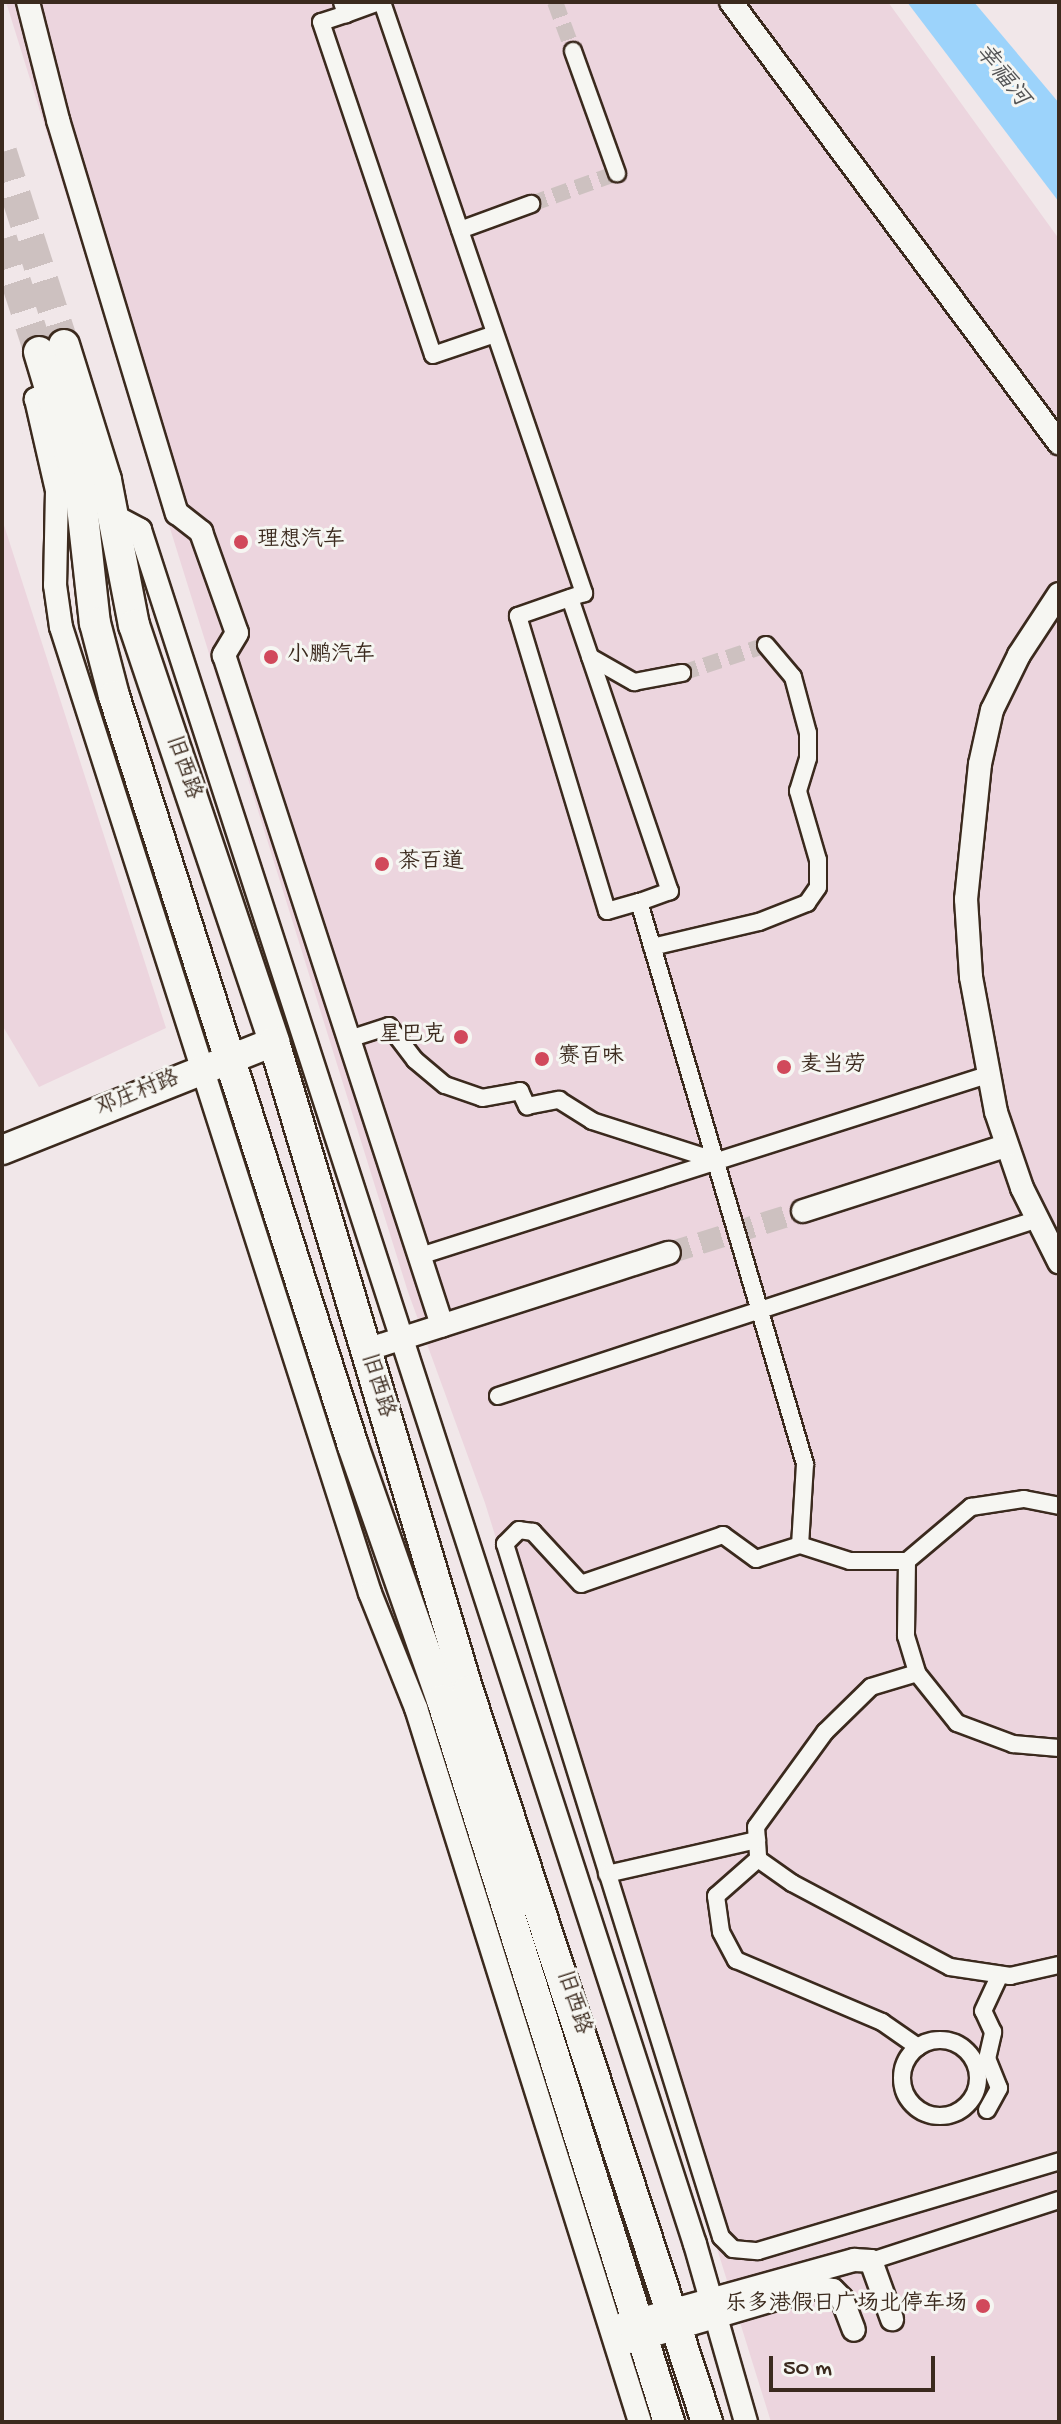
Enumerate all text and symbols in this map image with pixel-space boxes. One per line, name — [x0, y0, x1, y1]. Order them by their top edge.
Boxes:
water label: 幸福河 — [967, 39, 1035, 113]
place label: 理想汽车 — [257, 529, 345, 555]
marker: 理想汽车 — [232, 533, 250, 551]
place label: 小鹏汽车 — [287, 644, 375, 670]
marker: 小鹏汽车 — [262, 648, 280, 666]
street label: 旧西路 — [159, 733, 205, 803]
place label: 茶百道 — [398, 851, 464, 877]
marker: 茶百道 — [373, 855, 391, 873]
place label: 星巴克 — [379, 1024, 445, 1050]
marker: 星巴克 — [452, 1028, 470, 1046]
place label: 赛百味 — [558, 1046, 624, 1072]
marker: 赛百味 — [533, 1050, 551, 1068]
place label: 麦当劳 — [800, 1054, 866, 1080]
marker: 麦当劳 — [775, 1058, 793, 1076]
street label: 邓庄村路 — [92, 1066, 184, 1124]
street label: 旧西路 — [354, 1351, 398, 1421]
street label: 旧西路 — [549, 1968, 595, 2038]
place label: 乐多港假日广场北停车场 — [725, 2293, 967, 2319]
marker: 乐多港假日广场北停车场 — [974, 2297, 992, 2315]
scale bar — [773, 2340, 939, 2390]
text: 50 m — [783, 2355, 832, 2384]

